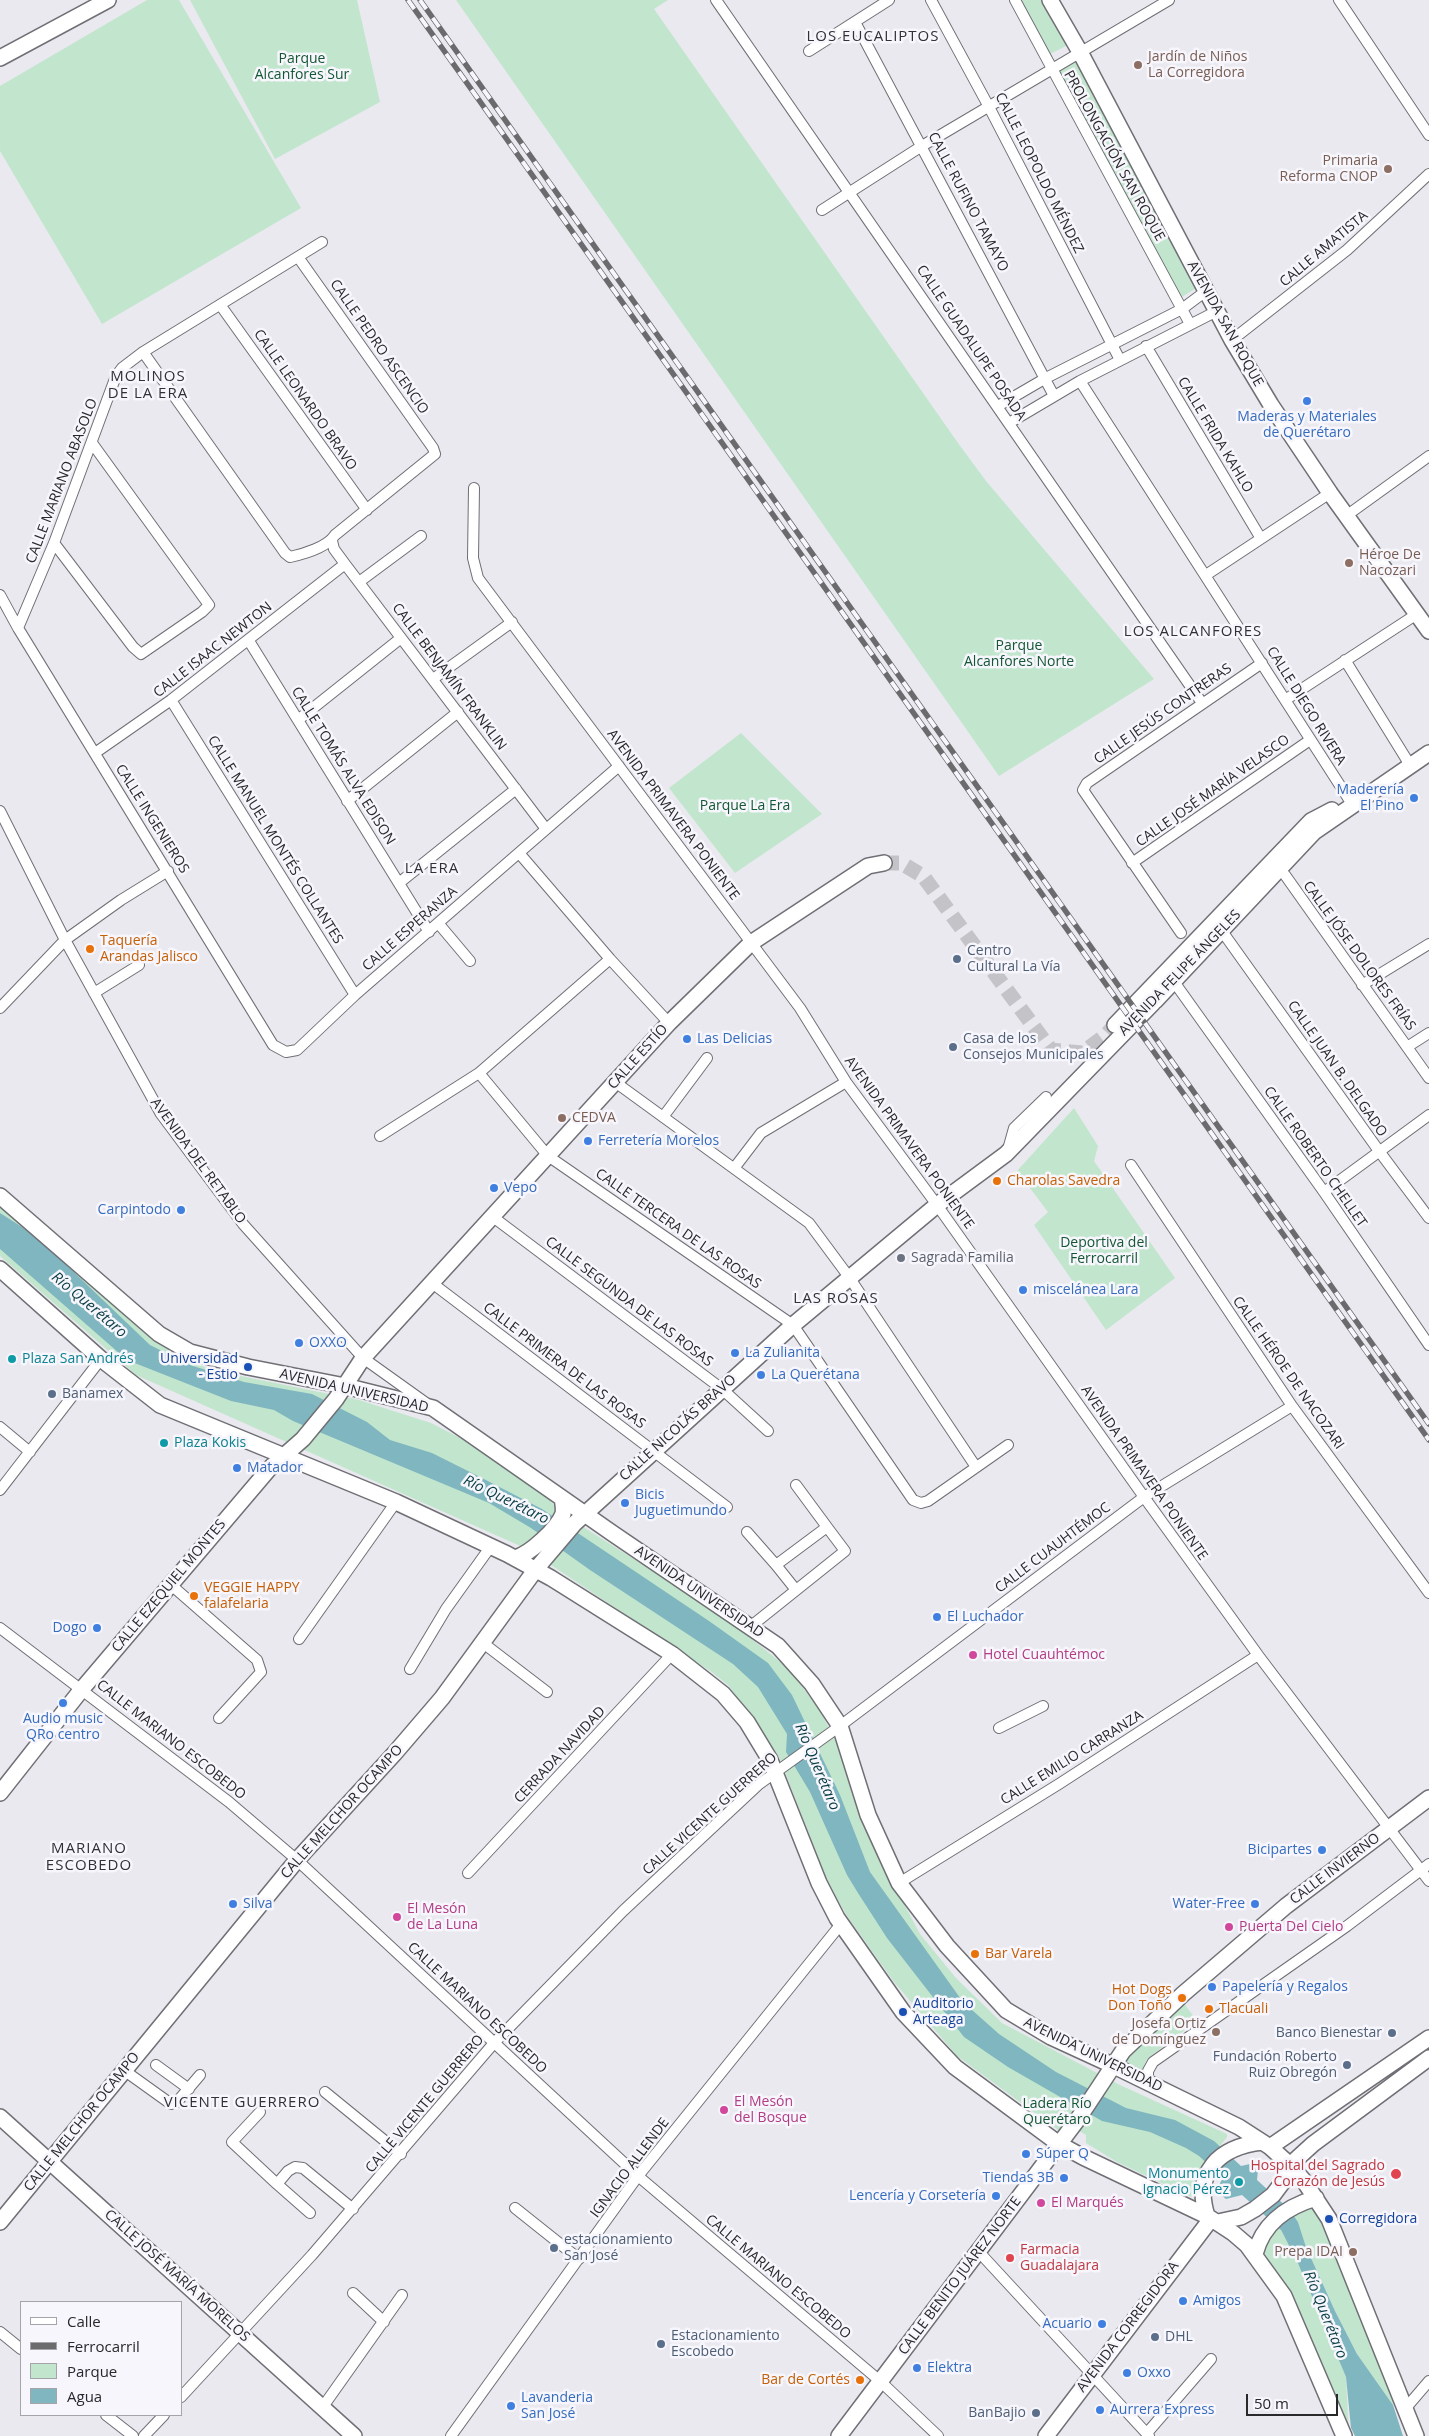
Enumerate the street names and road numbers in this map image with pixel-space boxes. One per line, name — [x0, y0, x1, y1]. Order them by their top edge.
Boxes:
street label: PROLONGACIÓN SAN ROQUE — [1060, 68, 1168, 244]
street label: CALLE LEOPOLDO MÉNDEZ — [991, 90, 1087, 256]
street label: CALLE RUFINO TAMAYO — [924, 129, 1012, 275]
street label: CALLE AMATISTA — [1277, 207, 1371, 291]
street label: AVENIDA SAN ROQUE — [1183, 258, 1267, 390]
street label: CALLE GUADALUPE POSADA — [913, 262, 1029, 424]
street label: CALLE PEDRO ASCENCIO — [326, 276, 432, 418]
street label: CALLE LEONARDO BRAVO — [250, 326, 360, 474]
street label: CALLE FRIDA KAHLO — [1174, 374, 1256, 496]
street label: CALLE MARIANO ABASOLO — [23, 396, 101, 566]
street label: CALLE ISAAC NEWTON — [150, 598, 276, 702]
street label: CALLE BENJAMÍN FRANKLIN — [388, 600, 510, 754]
street label: CALLE DIEGO RIVERA — [1263, 644, 1349, 768]
street label: CALLE JESÚS CONTRERAS — [1091, 660, 1235, 768]
street label: CALLE TOMÁS ALVA EDISON — [287, 684, 399, 848]
street label: AVENIDA PRIMAVERA PONIENTE — [603, 726, 743, 904]
street label: CALLE JOSÉ MARÍA VELASCO — [1133, 731, 1293, 851]
street label: CALLE MANUEL MONTÉS COLLANTES — [204, 733, 346, 947]
street label: CALLE INGENIEROS — [112, 761, 192, 877]
street label: CALLE JÓSE DOLORES FRÍAS — [1299, 878, 1419, 1034]
street label: CALLE ESPERANZA — [359, 883, 461, 975]
street label: AVENIDA FELIPE ÁNGELES — [1116, 907, 1244, 1039]
street label: CALLE JUAN B. DELGADO — [1284, 998, 1390, 1140]
street label: CALLE ESTÍO — [604, 1021, 672, 1093]
street label: AVENIDA PRIMAVERA PONIENTE — [841, 1053, 977, 1233]
street label: CALLE ROBERTO CHELLET — [1260, 1083, 1370, 1231]
street label: AVENIDA DEL RETABLO — [147, 1095, 249, 1227]
street label: CALLE TERCERA DE LAS ROSAS — [592, 1165, 764, 1293]
street label: CALLE SEGUNDA DE LAS ROSAS — [542, 1233, 716, 1371]
street label: CALLE HÉROE DE NACOZARI — [1229, 1293, 1347, 1453]
street label: CALLE PRIMERA DE LAS ROSAS — [479, 1299, 649, 1433]
street label: AVENIDA UNIVERSIDAD — [278, 1366, 430, 1416]
street label: CALLE NICOLÁS BRAVO — [616, 1371, 740, 1485]
street label: AVENIDA PRIMAVERA PONIENTE — [1077, 1382, 1211, 1564]
street label: CALLE CUAUHTÉMOC — [992, 1499, 1114, 1597]
street label: CALLE EZEQUIEL MONTES — [109, 1516, 229, 1656]
street label: AVENIDA UNIVERSIDAD — [631, 1542, 767, 1642]
street label: CALLE MARIANO ESCOBEDO — [93, 1677, 249, 1803]
street label: CERRADA NAVIDAD — [511, 1703, 609, 1807]
street label: CALLE EMILIO CARRANZA — [998, 1707, 1146, 1809]
street label: CALLE MELCHOR OCAMPO — [277, 1742, 407, 1882]
street label: CALLE VICENTE GUERRERO — [639, 1749, 781, 1879]
street label: CALLE INVIERNO — [1287, 1830, 1383, 1908]
street label: CALLE MARIANO ESCOBEDO — [404, 1939, 550, 2077]
street label: AVENIDA UNIVERSIDAD — [1021, 2014, 1165, 2096]
street label: CALLE VICENTE GUERRERO — [362, 2032, 488, 2176]
street label: CALLE MELCHOR OCAMPO — [21, 2049, 143, 2195]
street label: IGNACIO ALLENDE — [587, 2115, 673, 2221]
street label: CALLE BENITO JUÁREZ NORTE — [895, 2194, 1025, 2358]
street label: CALLE JOSÉ MARÍA MORELOS — [101, 2206, 253, 2346]
street label: CALLE MARIANO ESCOBEDO — [702, 2211, 854, 2343]
street label: AVENIDA CORREGIDORA — [1073, 2258, 1183, 2396]

